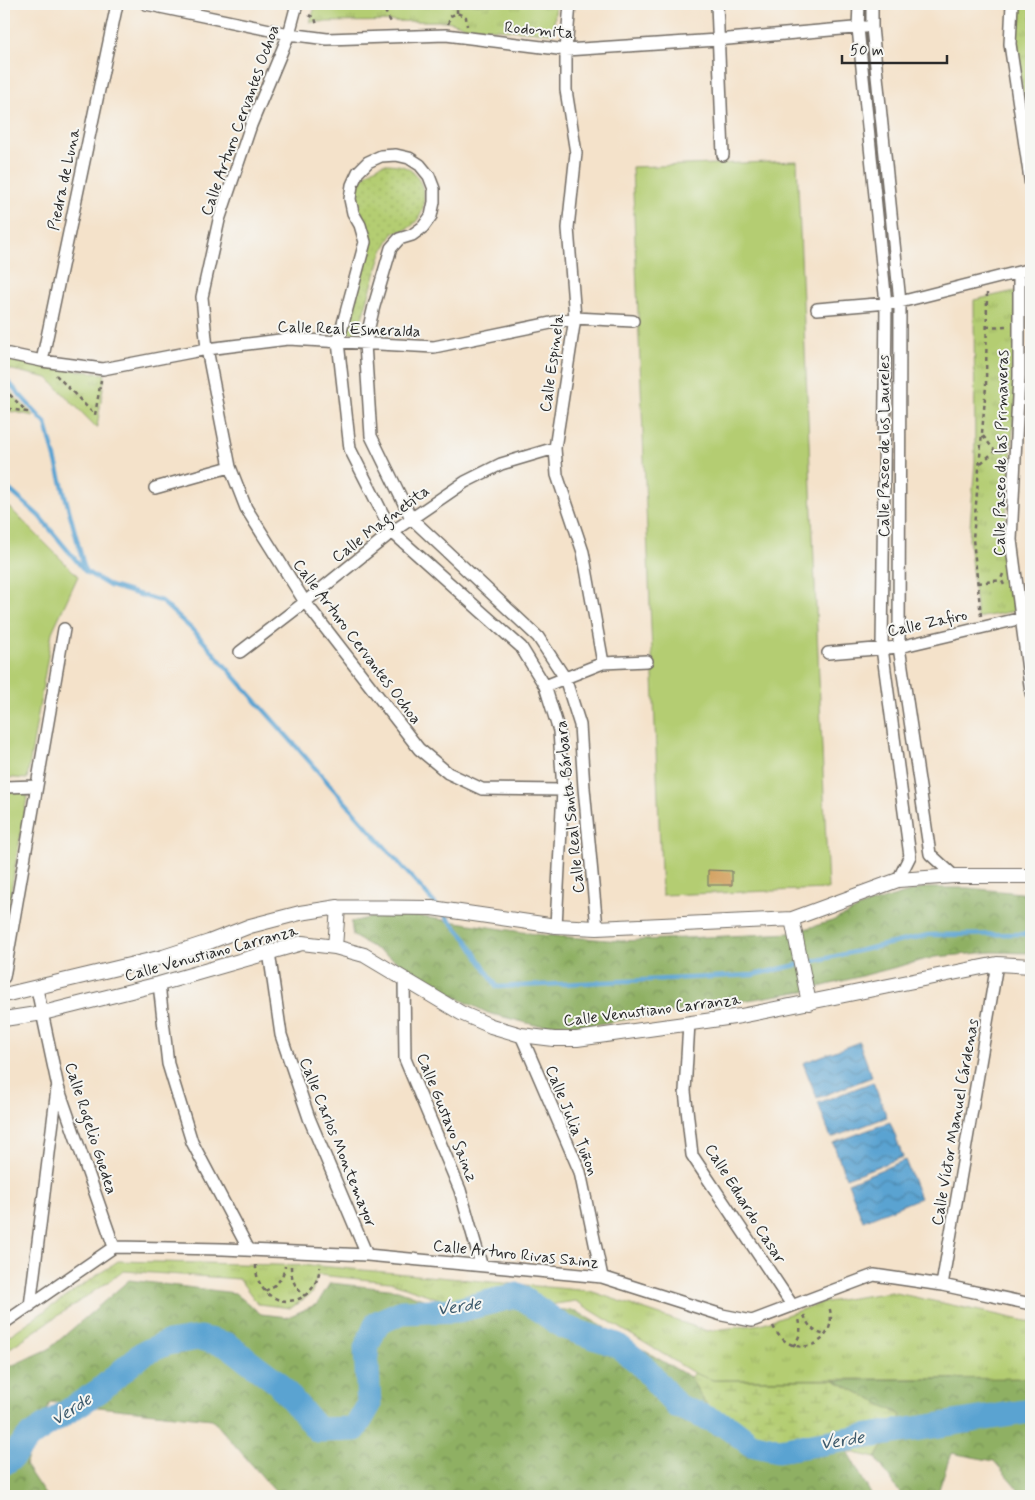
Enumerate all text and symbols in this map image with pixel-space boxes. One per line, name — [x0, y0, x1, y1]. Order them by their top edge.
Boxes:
street label: Rodomita — [504, 17, 574, 44]
street label: Calle Arturo Cervantes Ochoa — [196, 22, 285, 219]
scale bar — [842, 32, 948, 64]
text: 50 m — [850, 41, 884, 61]
street label: Piedra de Luna — [43, 126, 86, 232]
street label: Calle Espinela — [535, 312, 570, 414]
street label: Calle Real Esmeralda — [277, 317, 421, 342]
street label: Calle Paseo de las Primaveras — [989, 350, 1014, 556]
street label: Calle Paseo de los Laureles — [874, 355, 895, 537]
street label: Calle Magnetita — [328, 481, 435, 569]
street label: Calle Arturo Cervantes Ochoa — [288, 555, 426, 729]
street label: Calle Zafiro — [885, 605, 969, 642]
street label: Calle Real Santa Bárbara — [551, 719, 590, 894]
street label: Calle Venustiano Carranza — [122, 920, 301, 987]
street label: Calle Venustiano Carranza — [562, 989, 743, 1032]
street label: Calle Víctor Manuel Cárdenas — [927, 1017, 984, 1227]
street label: Calle Gustavo Sainz — [411, 1050, 482, 1185]
street label: Calle Carlos Montemayor — [294, 1055, 381, 1231]
street label: Calle Rogelio Guedea — [58, 1060, 122, 1198]
street label: Calle Julia Tuñon — [540, 1062, 603, 1179]
street label: Calle Eduardo Casar — [699, 1140, 790, 1268]
street label: Calle Arturo Rivas Sainz — [432, 1235, 600, 1274]
water label: Verde — [436, 1292, 483, 1322]
water label: Verde — [47, 1387, 97, 1432]
water label: Verde — [819, 1426, 867, 1456]

